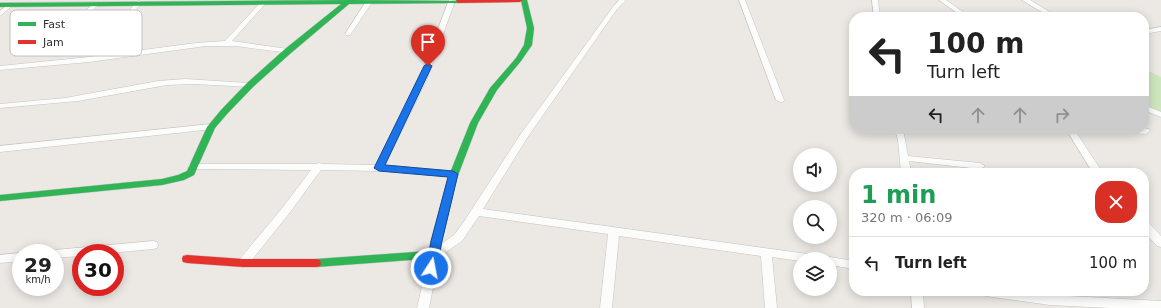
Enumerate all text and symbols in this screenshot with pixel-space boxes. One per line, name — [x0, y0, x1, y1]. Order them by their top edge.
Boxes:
legend — [10, 10, 142, 56]
text: Fast — [43, 18, 66, 31]
pin — [411, 25, 445, 66]
text: 100 m — [927, 27, 1024, 60]
icon: left — [861, 28, 913, 80]
icon: arrive — [417, 31, 439, 53]
text: Jam — [42, 36, 64, 49]
text: Turn left — [927, 61, 1000, 82]
icon: left — [925, 104, 947, 126]
icon: ahead — [967, 104, 989, 126]
icon: ahead — [1009, 104, 1031, 126]
icon: right — [1051, 104, 1073, 126]
map controls — [793, 148, 837, 296]
button: sound — [793, 148, 837, 192]
text: 1 min — [861, 181, 936, 209]
button: close — [1095, 181, 1137, 223]
button: search — [793, 200, 837, 244]
text: 320 m · 06:09 — [861, 210, 952, 225]
speed limit sign: 30 — [72, 244, 124, 296]
position arrow — [410, 247, 452, 289]
button: layers — [793, 252, 837, 296]
icon: left — [861, 252, 883, 274]
text: 29 — [24, 253, 52, 277]
text: Turn left — [895, 254, 967, 272]
text: 100 m — [1089, 254, 1137, 272]
text: km/h — [25, 274, 51, 285]

